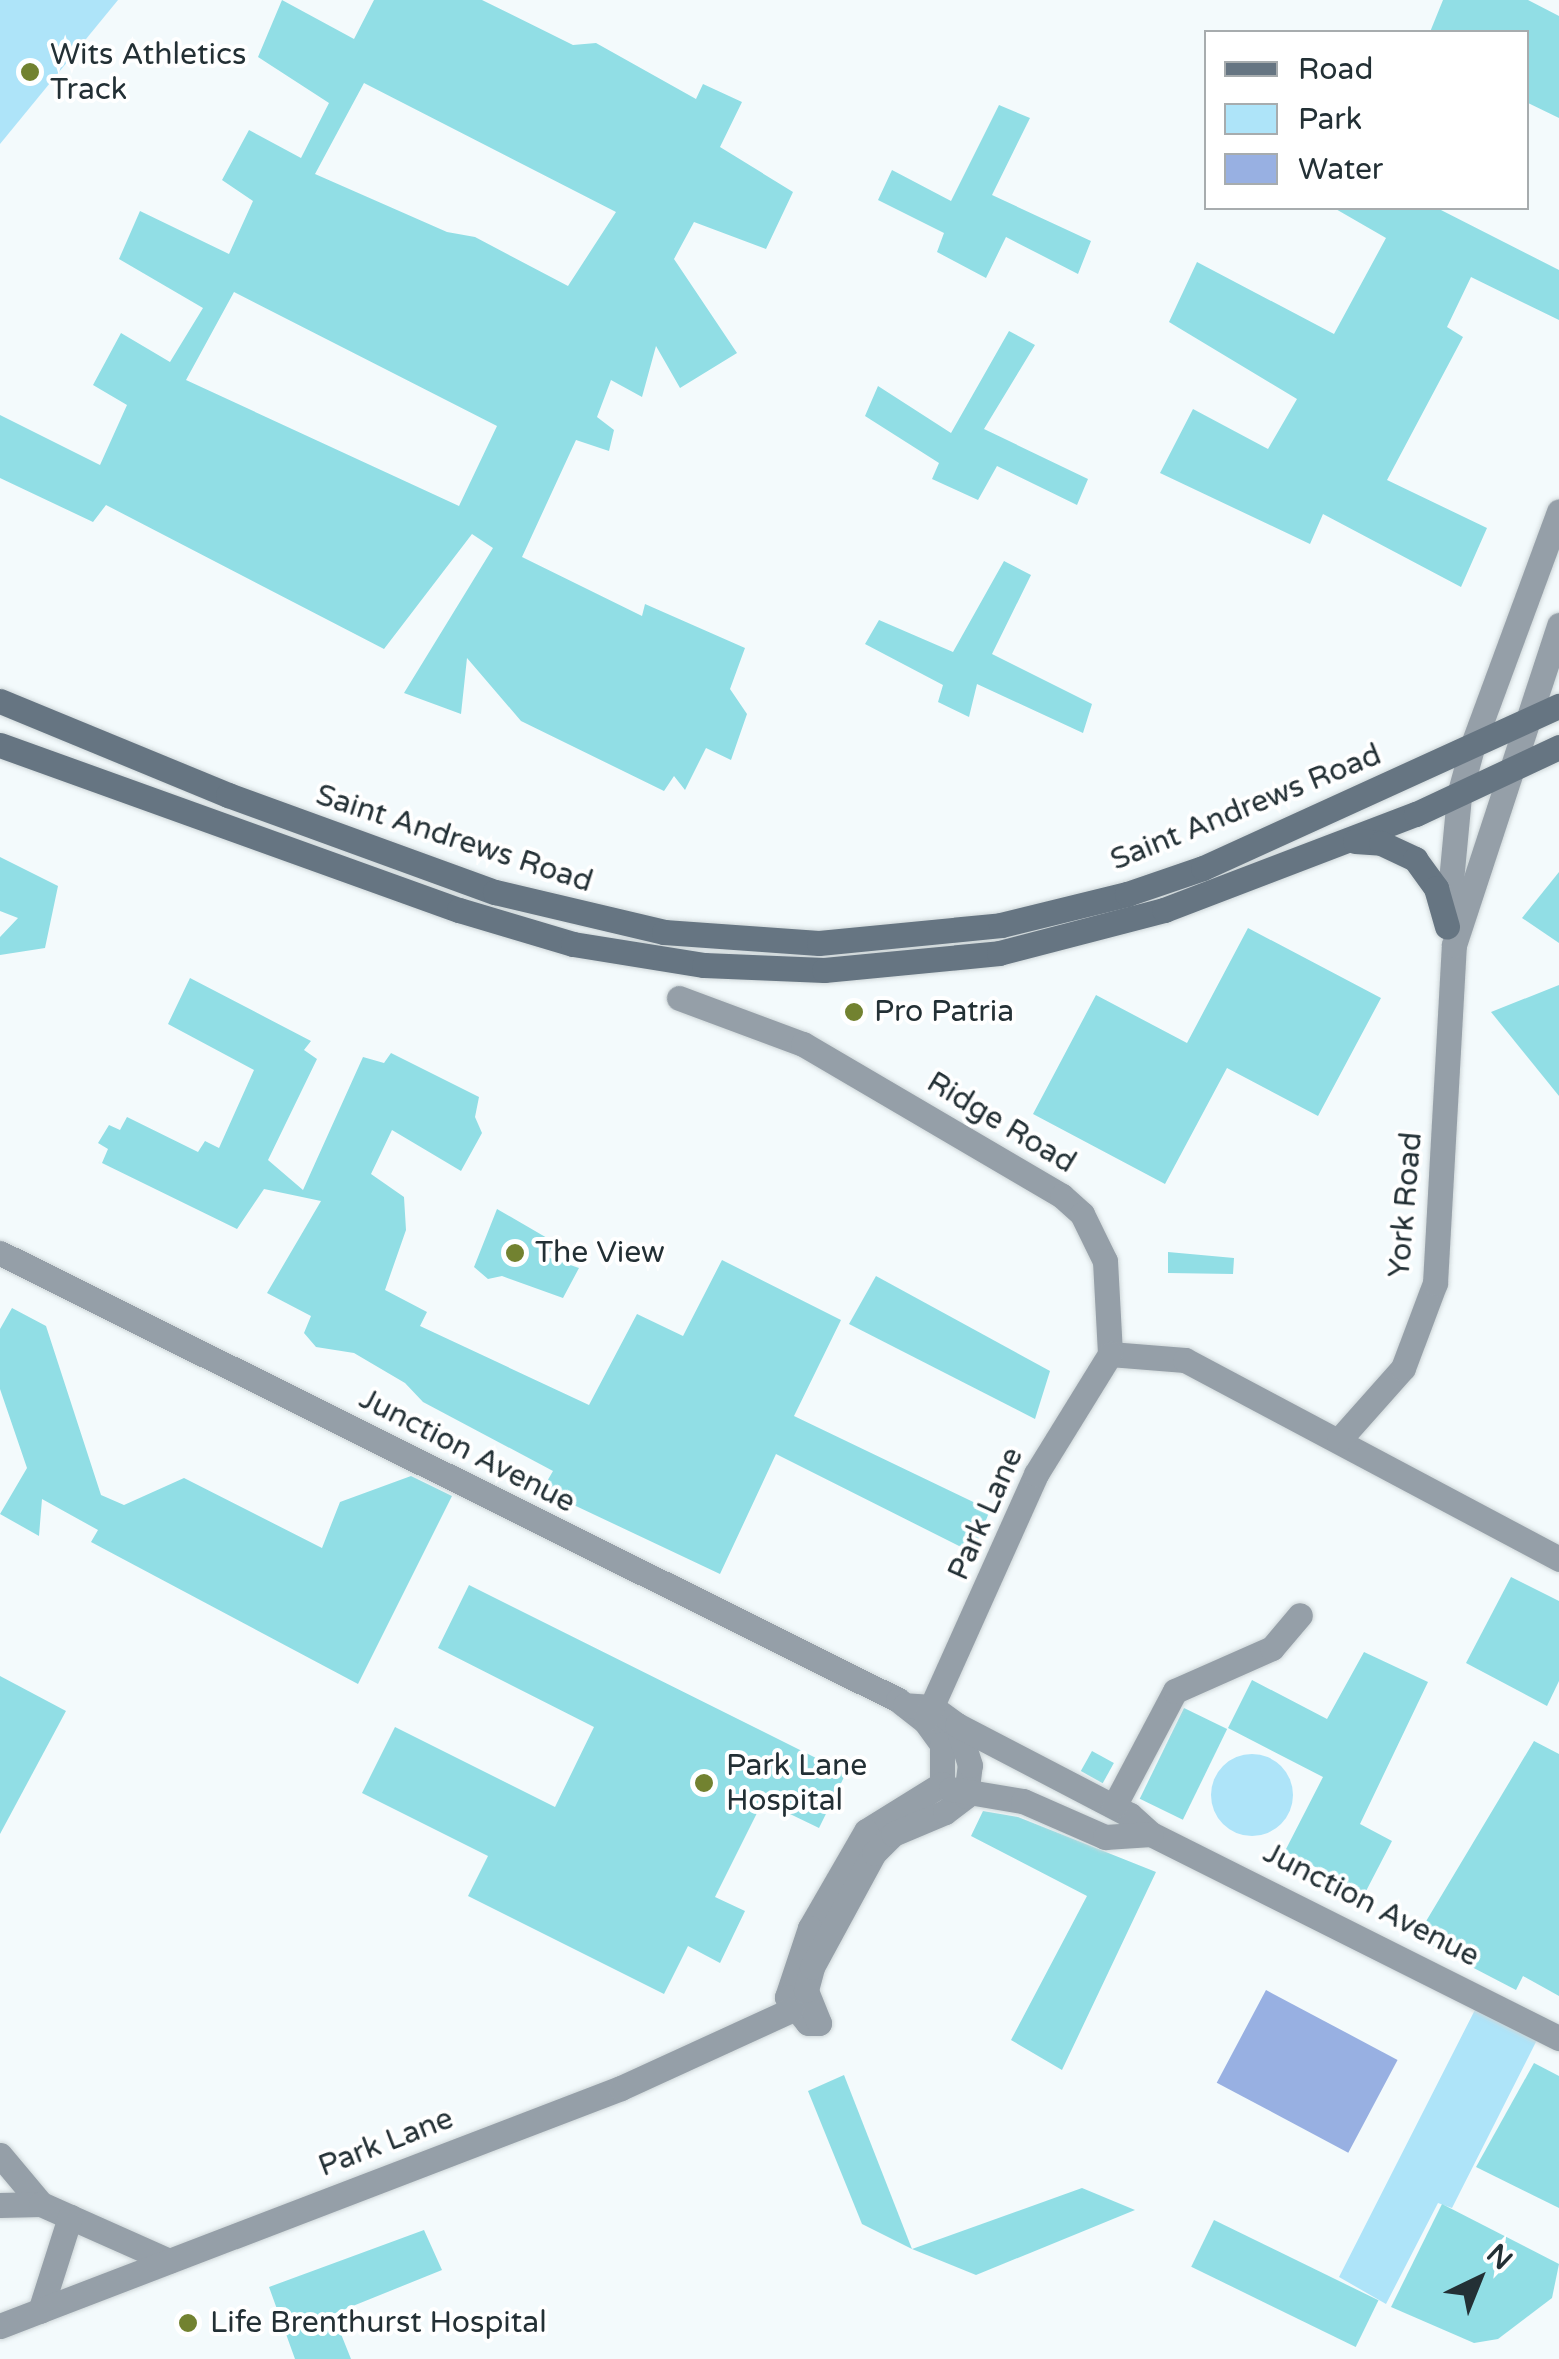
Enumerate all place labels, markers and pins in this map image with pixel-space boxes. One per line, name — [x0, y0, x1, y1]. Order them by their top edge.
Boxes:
place label: Wits Athletics Track — [50, 37, 246, 108]
marker: Wits Athletics Track — [19, 61, 41, 83]
place label: Pro Patria — [874, 994, 1014, 1030]
marker: Pro Patria — [843, 1001, 865, 1023]
place label: The View — [535, 1235, 665, 1271]
marker: The View — [504, 1242, 526, 1264]
place label: Park Lane Hospital — [726, 1748, 867, 1818]
marker: Park Lane Hospital — [691, 1770, 717, 1796]
place label: Life Brenthurst Hospital — [210, 2305, 547, 2341]
marker: Life Brenthurst Hospital — [175, 2310, 201, 2336]

